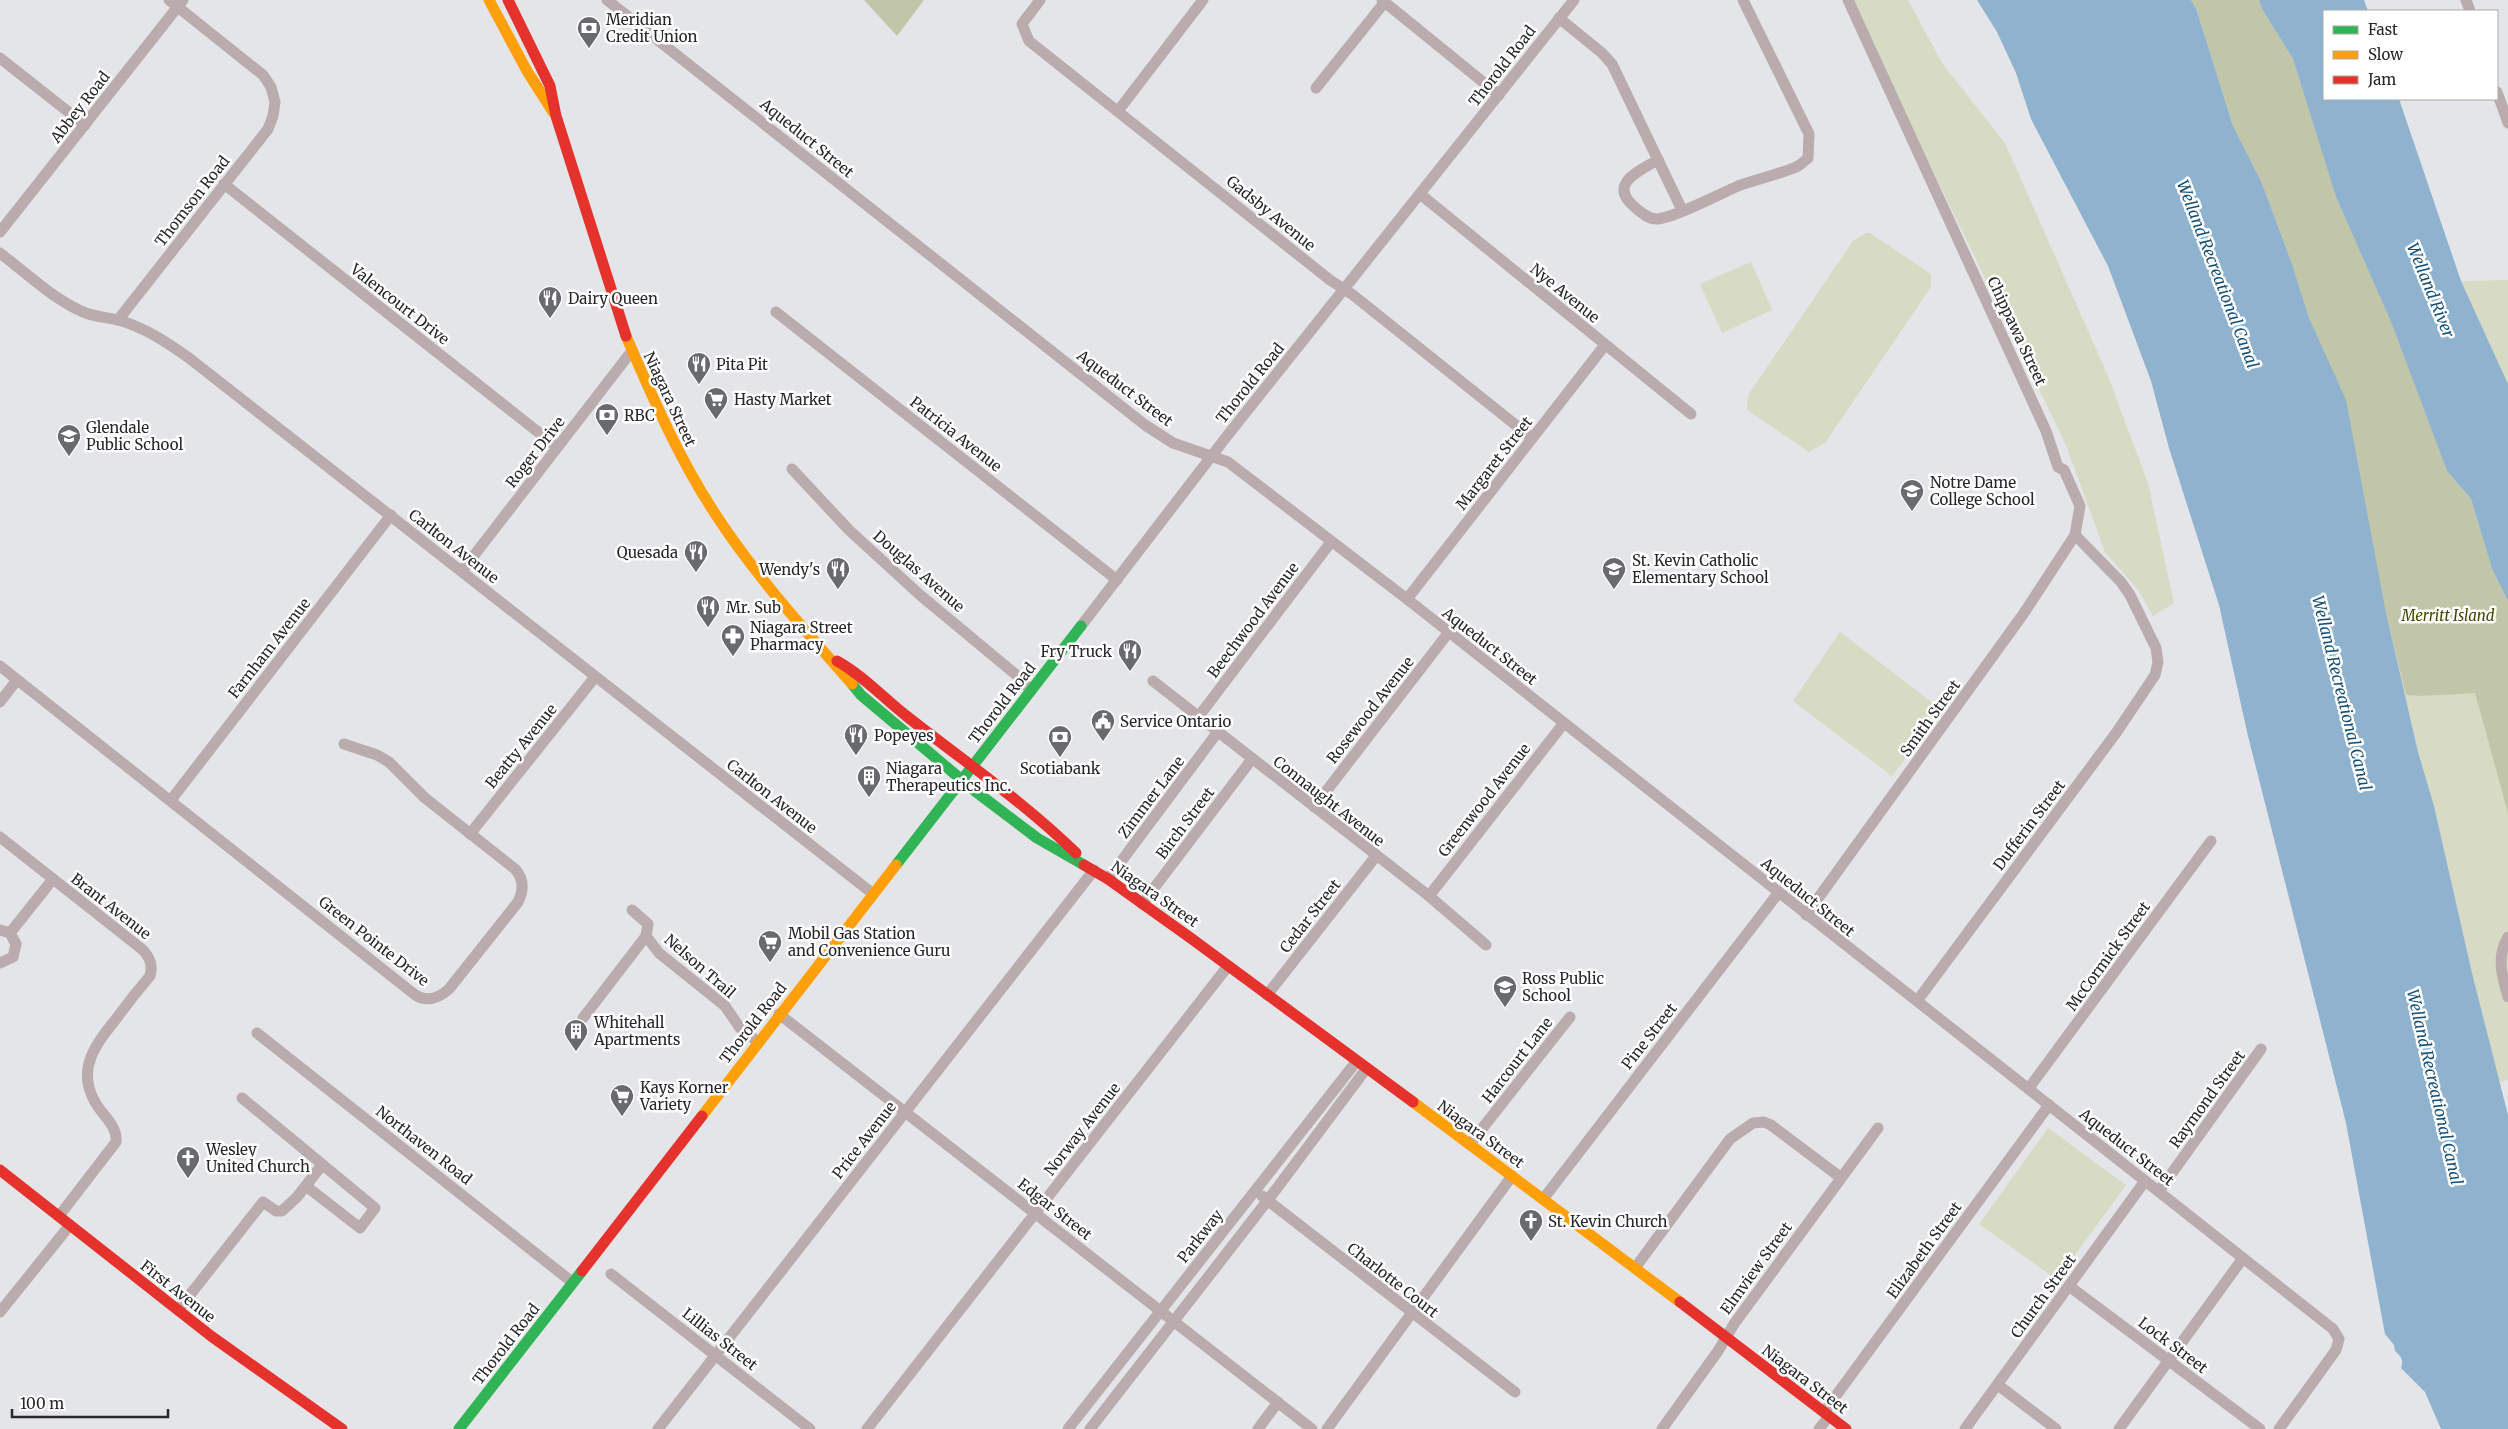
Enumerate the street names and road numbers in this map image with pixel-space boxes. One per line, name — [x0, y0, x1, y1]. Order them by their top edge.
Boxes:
street label: Thorold Road — [1464, 22, 1540, 110]
street label: Abbey Road — [46, 68, 114, 147]
street label: Aqueduct Street — [756, 94, 858, 182]
street label: Thomson Road — [151, 152, 233, 250]
street label: Gadsby Avenue — [1223, 171, 1320, 255]
street label: Valencourt Drive — [346, 259, 453, 349]
street label: Nye Avenue — [1526, 259, 1604, 327]
street label: Chippawa Street — [1983, 273, 2051, 389]
street label: Thorold Road — [1212, 339, 1288, 427]
street label: Aqueduct Street — [1073, 345, 1177, 430]
street label: Niagara Street — [640, 349, 700, 450]
street label: Patricia Avenue — [906, 392, 1006, 476]
street label: Roger Drive — [501, 412, 569, 491]
street label: Margaret Street — [1452, 413, 1536, 513]
street label: Carlton Avenue — [405, 505, 503, 587]
street label: Douglas Avenue — [869, 526, 969, 616]
street label: Beechwood Avenue — [1203, 558, 1303, 682]
street label: Farnham Avenue — [224, 594, 314, 702]
street label: Aqueduct Street — [1438, 603, 1541, 689]
street label: Rosewood Avenue — [1322, 653, 1418, 767]
street label: Thorold Road — [964, 659, 1040, 747]
street label: Smith Street — [1896, 676, 1964, 760]
street label: Beatty Avenue — [481, 700, 561, 792]
street label: Greenwood Avenue — [1434, 739, 1534, 861]
street label: Zimmer Lane — [1114, 752, 1188, 842]
street label: Connaught Avenue — [1270, 752, 1389, 850]
street label: Carlton Avenue — [723, 755, 821, 837]
street label: Dufferin Street — [1989, 776, 2069, 874]
street label: Birch Street — [1152, 783, 1218, 863]
street label: Aqueduct Street — [1757, 853, 1859, 941]
street label: Niagara Street — [1108, 857, 1203, 931]
street label: Brant Avenue — [67, 869, 155, 943]
street label: Cedar Street — [1275, 875, 1345, 957]
street label: Green Pointe Drive — [315, 892, 433, 990]
street label: McCormick Street — [2062, 898, 2154, 1014]
street label: Nelson Trail — [661, 930, 740, 1002]
street label: Thorold Road — [715, 979, 791, 1067]
street label: Pine Street — [1617, 999, 1681, 1073]
street label: Harcourt Lane — [1478, 1013, 1556, 1107]
street label: Raymond Street — [2165, 1046, 2249, 1152]
street label: Norway Avenue — [1040, 1079, 1124, 1179]
street label: Niagara Street — [1434, 1096, 1528, 1172]
street label: Price Avenue — [828, 1098, 900, 1182]
street label: Northaven Road — [372, 1102, 476, 1188]
street label: Aqueduct Street — [2075, 1104, 2178, 1190]
street label: Edgar Street — [1014, 1174, 1096, 1244]
street label: Elizabeth Street — [1883, 1198, 1966, 1302]
street label: Parkway — [1173, 1205, 1227, 1266]
street label: Elmview Street — [1716, 1218, 1796, 1318]
street label: Charlotte Court — [1344, 1238, 1443, 1322]
street label: Church Street — [2006, 1250, 2080, 1342]
street label: First Avenue — [137, 1256, 219, 1326]
street label: Thorold Road — [468, 1300, 544, 1388]
street label: Lillias Street — [679, 1304, 761, 1374]
street label: Lock Street — [2135, 1313, 2212, 1377]
street label: Niagara Street — [1758, 1341, 1852, 1418]

